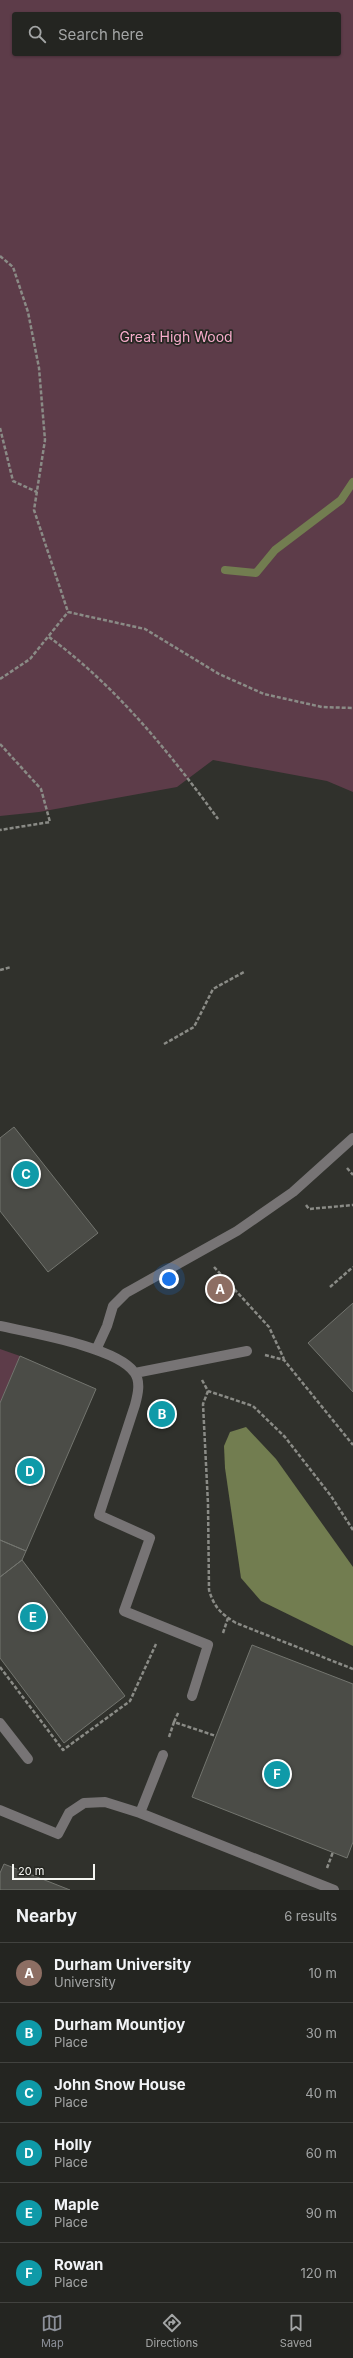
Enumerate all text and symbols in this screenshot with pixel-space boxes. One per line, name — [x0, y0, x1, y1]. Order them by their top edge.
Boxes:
search box — [12, 12, 341, 56]
icon: search — [26, 23, 48, 45]
text: Search here — [58, 25, 144, 44]
park label: Great High Wood — [119, 328, 233, 345]
pin: C — [13, 1159, 39, 1189]
your location — [159, 1269, 179, 1289]
pin: A — [207, 1274, 233, 1304]
pin: B — [149, 1399, 175, 1429]
pin: D — [17, 1456, 43, 1486]
pin: E — [20, 1602, 46, 1632]
pin: F — [264, 1759, 290, 1789]
scale bar — [12, 1862, 95, 1881]
text: 20 m — [18, 1864, 44, 1878]
text: Nearby — [16, 1906, 77, 1926]
text: 6 results — [284, 1908, 337, 1924]
text: Durham University — [54, 1955, 191, 1974]
text: A — [24, 1965, 34, 1981]
text: 10 m — [308, 1965, 337, 1981]
text: University — [54, 1974, 116, 1990]
text: Durham Mountjoy — [54, 2015, 185, 2034]
text: B — [25, 2025, 33, 2041]
text: 30 m — [306, 2025, 337, 2041]
text: Place — [54, 2034, 88, 2050]
text: John Snow House — [54, 2075, 186, 2094]
text: C — [24, 2085, 34, 2101]
text: 40 m — [305, 2085, 337, 2101]
text: Place — [54, 2094, 88, 2110]
text: Holly — [54, 2135, 92, 2154]
text: D — [24, 2145, 34, 2161]
text: 60 m — [306, 2145, 337, 2161]
text: Place — [54, 2154, 88, 2170]
text: Maple — [54, 2195, 99, 2214]
text: E — [25, 2205, 33, 2221]
text: 90 m — [306, 2205, 337, 2221]
text: Place — [54, 2214, 88, 2230]
text: Rowan — [54, 2255, 103, 2274]
text: F — [25, 2265, 33, 2281]
text: 120 m — [301, 2265, 337, 2281]
text: Place — [54, 2274, 88, 2290]
tab: Map — [41, 2312, 64, 2350]
tab: Directions — [146, 2312, 198, 2350]
tab: Saved — [280, 2312, 312, 2350]

